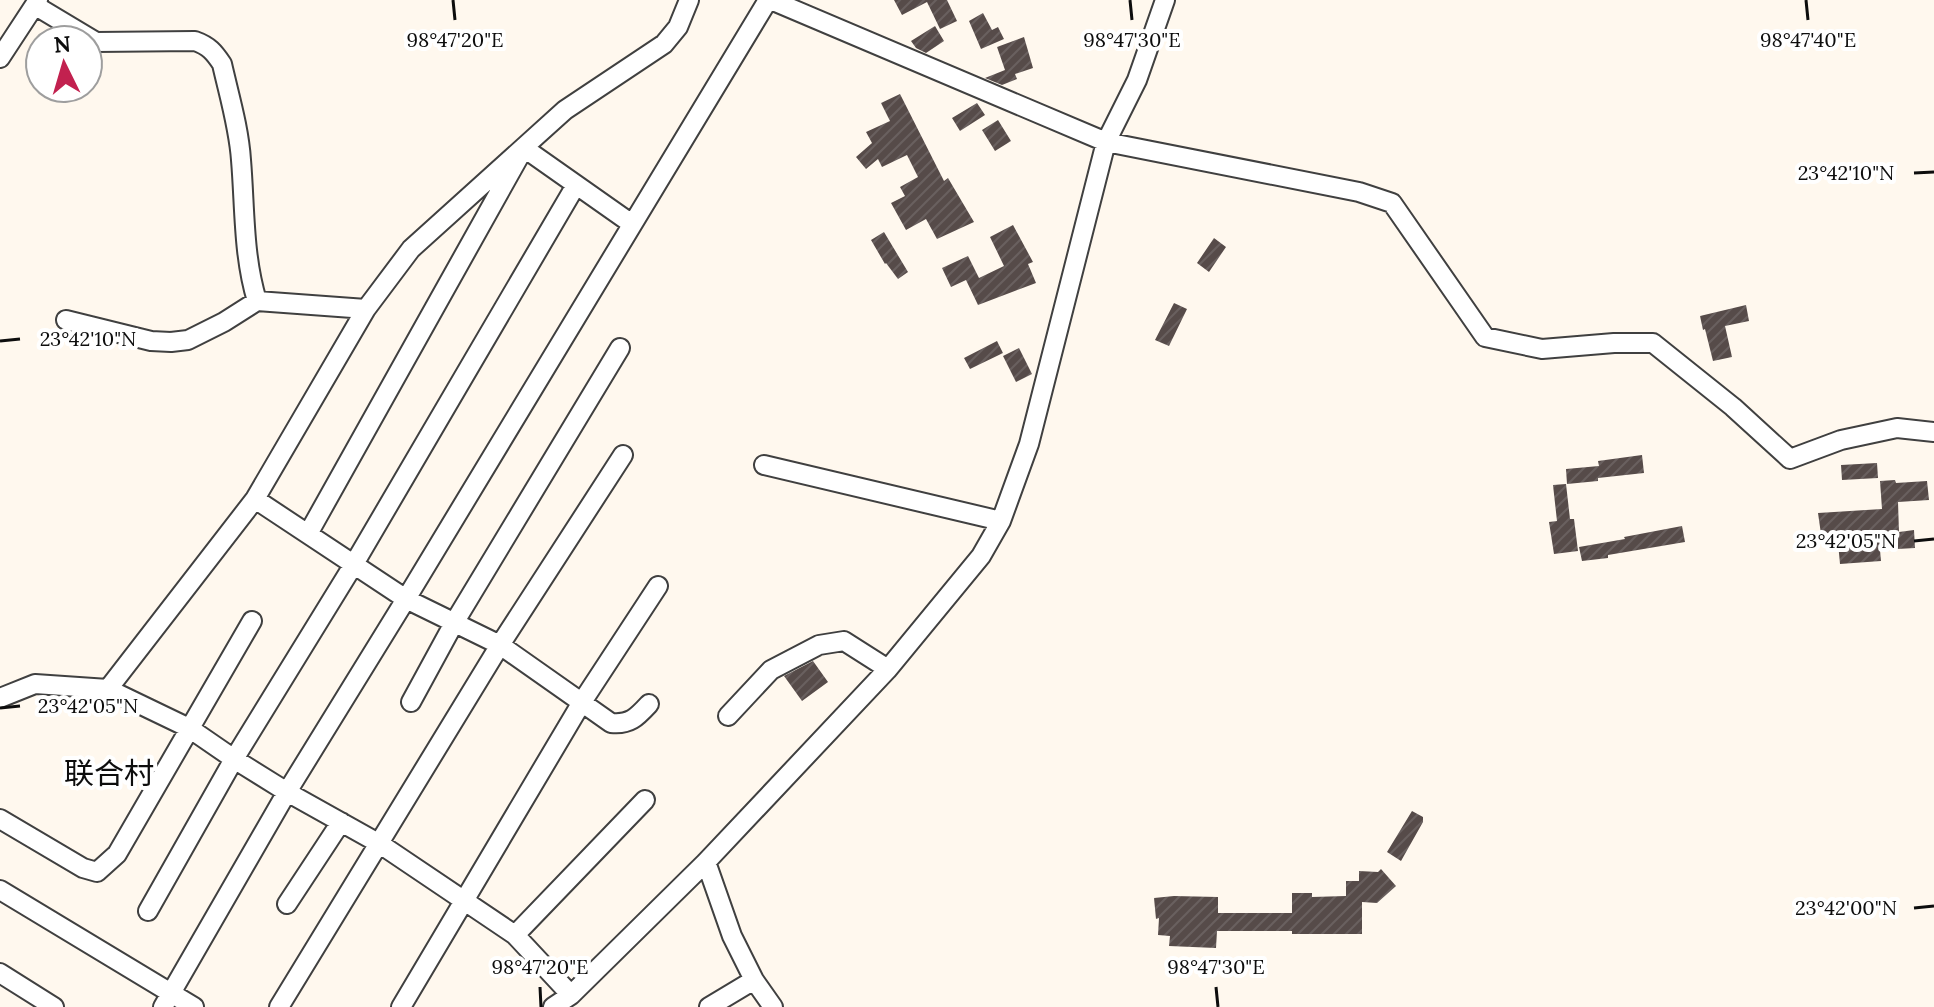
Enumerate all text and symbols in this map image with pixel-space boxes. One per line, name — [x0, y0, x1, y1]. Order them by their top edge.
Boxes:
north arrow — [24, 24, 104, 104]
text: 98°47'20"E — [407, 27, 504, 52]
text: 98°47'30"E — [1083, 27, 1181, 52]
text: 98°47'40"E — [1760, 27, 1856, 52]
text: N — [53, 29, 72, 59]
text: 23°42'10"N — [1798, 160, 1894, 185]
text: 23°42'10"N — [40, 326, 136, 351]
text: 23°42'05"N — [1796, 528, 1896, 553]
text: 23°42'05"N — [38, 693, 138, 718]
district label: 联合村 — [64, 754, 154, 792]
text: 23°42'00"N — [1795, 895, 1897, 920]
text: 98°47'20"E — [492, 954, 589, 979]
text: 98°47'30"E — [1167, 954, 1265, 979]

